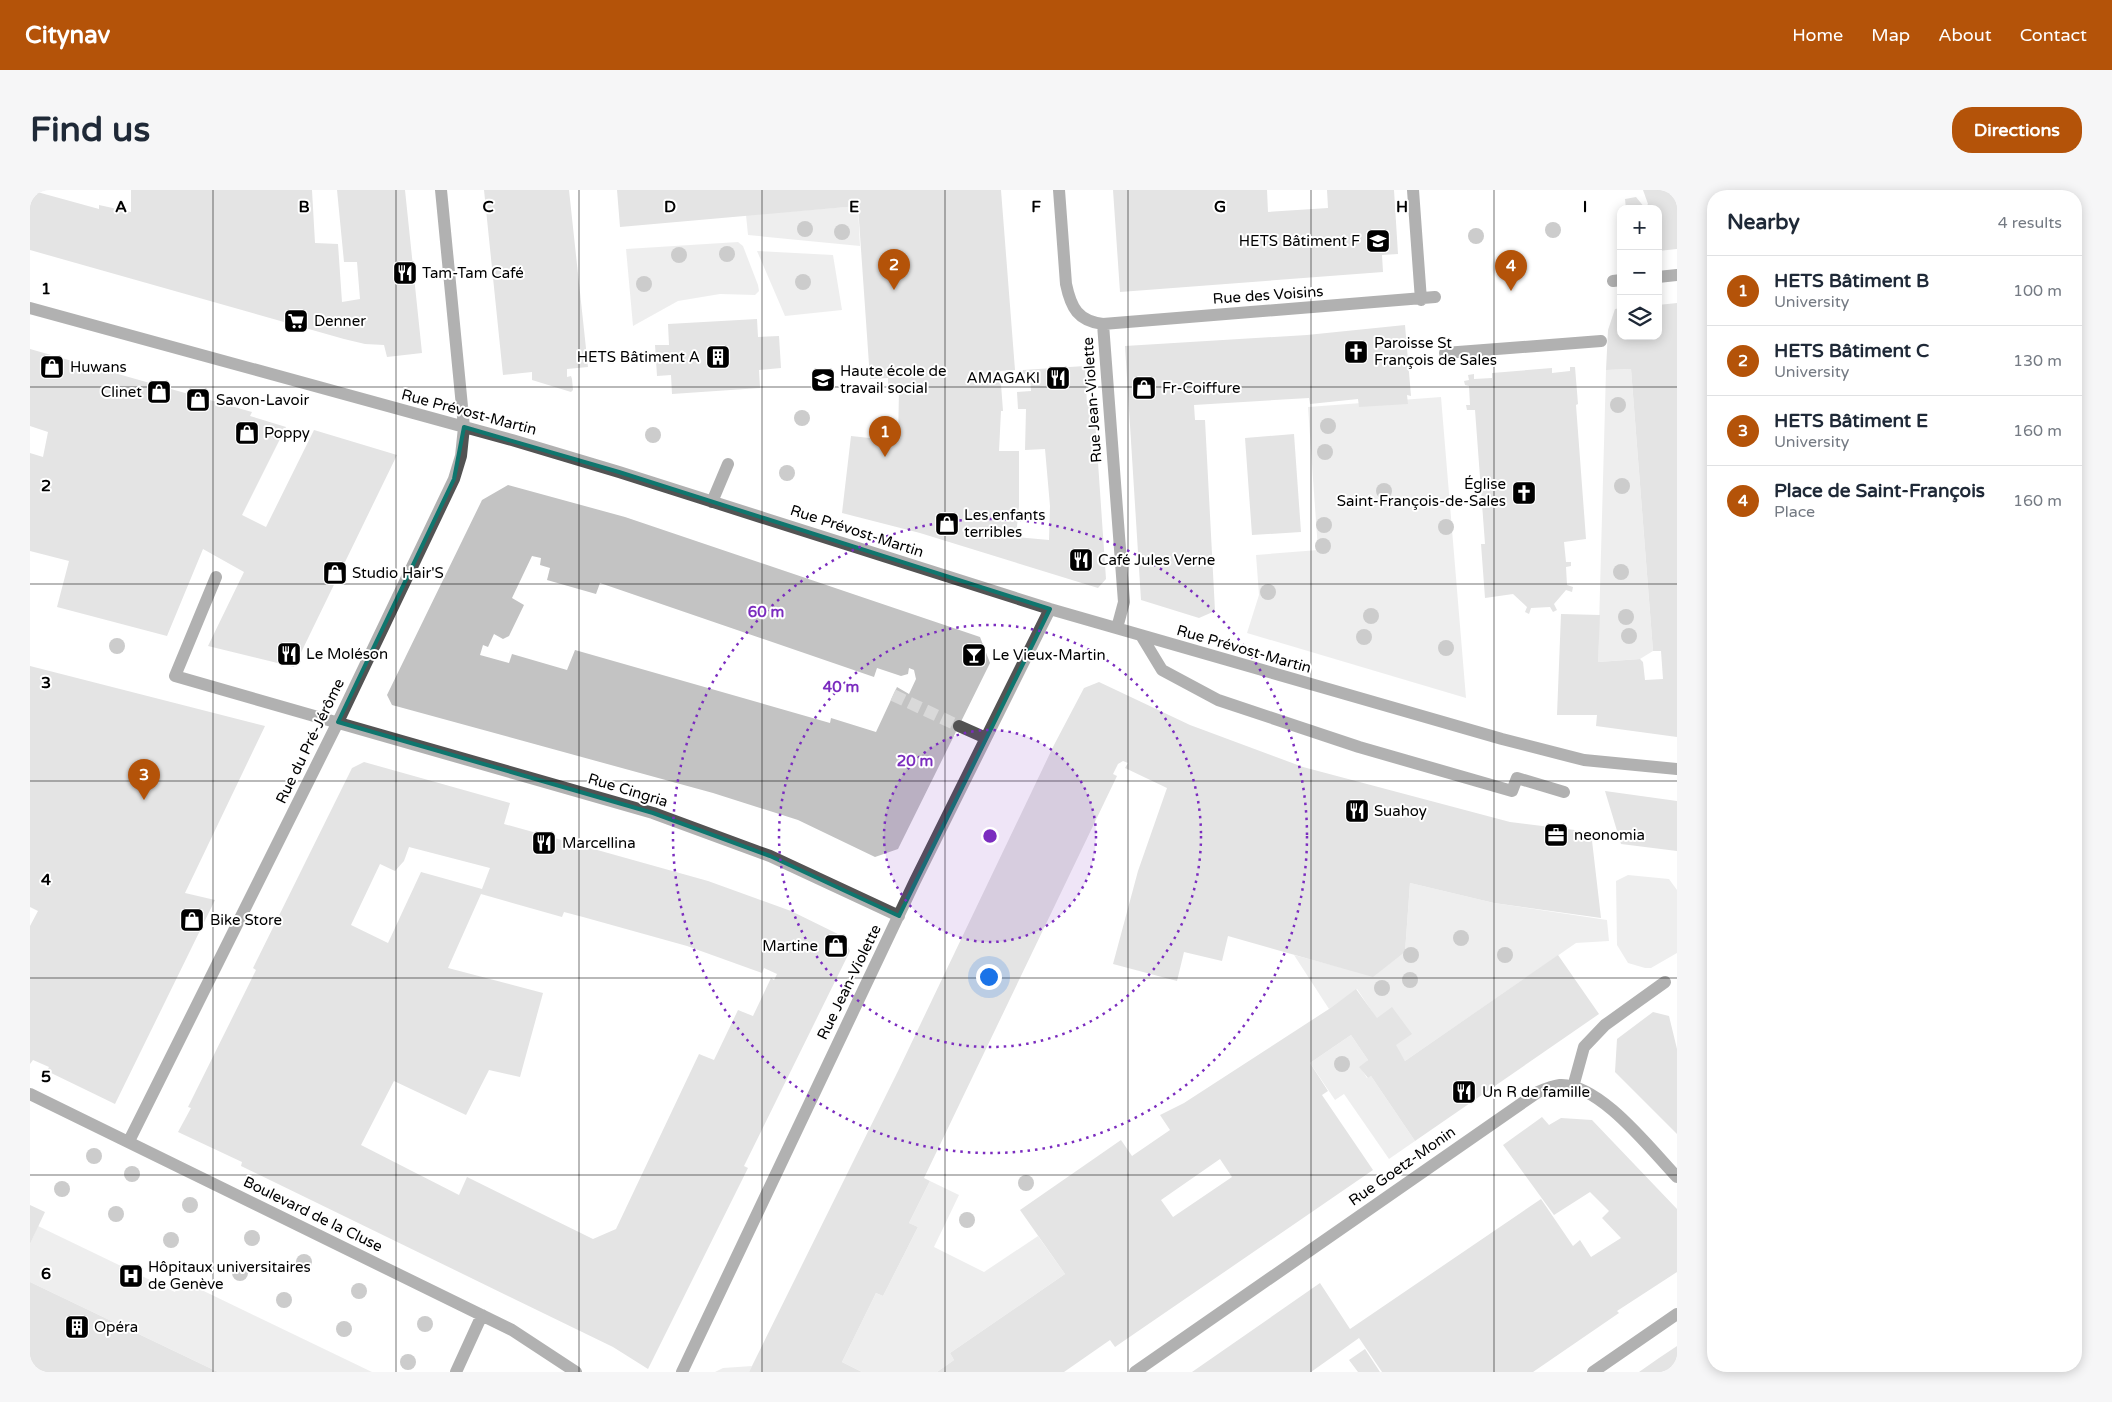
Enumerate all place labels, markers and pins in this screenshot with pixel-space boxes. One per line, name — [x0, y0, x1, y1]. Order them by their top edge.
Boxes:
school or university icon: HETS Bâtiment F — [1365, 228, 1391, 254]
place label: HETS Bâtiment F — [1239, 232, 1360, 250]
pin: 2 — [878, 249, 910, 290]
pin: 4 — [1495, 250, 1527, 291]
restaurant icon: Tam-Tam Café — [392, 260, 418, 286]
place label: Tam-Tam Café — [422, 264, 524, 282]
supermarket icon: Denner — [283, 308, 309, 334]
place label: Denner — [314, 312, 366, 330]
place label: Paroisse St François de Sales — [1374, 334, 1497, 369]
church icon: Paroisse St François de Sales — [1343, 339, 1369, 365]
building icon: HETS Bâtiment A — [705, 344, 731, 370]
place label: HETS Bâtiment A — [577, 348, 700, 366]
shop icon: Huwans — [39, 354, 65, 380]
place label: Huwans — [70, 358, 127, 376]
place label: Haute école de travail social — [840, 362, 946, 397]
restaurant icon: AMAGAKI — [1045, 365, 1071, 391]
school or university icon: Haute école de travail social — [810, 367, 836, 393]
place label: AMAGAKI — [966, 369, 1040, 387]
shop icon: Fr-Coiffure — [1131, 375, 1157, 401]
shop icon: Clinet — [146, 379, 172, 405]
place label: Fr-Coiffure — [1162, 379, 1240, 397]
place label: Clinet — [101, 383, 142, 401]
shop icon: Savon-Lavoir — [185, 387, 211, 413]
place label: Savon-Lavoir — [216, 391, 309, 409]
pin: 1 — [869, 416, 901, 457]
shop icon: Poppy — [234, 420, 260, 446]
place label: Poppy — [264, 424, 310, 442]
place label: Église Saint-François-de-Sales — [1337, 475, 1506, 510]
church icon: Église Saint-François-de-Sales — [1511, 480, 1537, 506]
place label: Les enfants terribles — [964, 506, 1045, 541]
shop icon: Les enfants terribles — [934, 511, 960, 537]
restaurant icon: Café Jules Verne — [1068, 547, 1094, 573]
place label: Café Jules Verne — [1098, 551, 1215, 569]
shop icon: Studio Hair'S — [322, 560, 348, 586]
place label: Studio Hair'S — [352, 564, 444, 582]
restaurant icon: Le Moléson — [276, 641, 302, 667]
bar icon: Le Vieux-Martin — [961, 642, 987, 668]
place label: Le Moléson — [306, 645, 388, 663]
place label: Le Vieux-Martin — [992, 646, 1106, 664]
pin: 3 — [128, 759, 160, 800]
restaurant icon: Suahoy — [1344, 798, 1370, 824]
place label: Suahoy — [1374, 802, 1427, 820]
office icon: neonomia — [1543, 822, 1569, 848]
place label: neonomia — [1574, 826, 1645, 844]
centre of rings — [981, 827, 999, 845]
restaurant icon: Marcellina — [531, 830, 557, 856]
place label: Marcellina — [562, 834, 636, 852]
shop icon: Bike Store — [179, 907, 205, 933]
place label: Bike Store — [210, 911, 282, 929]
shop icon: Martine — [823, 933, 849, 959]
place label: Martine — [762, 937, 818, 955]
restaurant icon: Un R de famille — [1451, 1079, 1477, 1105]
place label: Un R de famille — [1482, 1083, 1590, 1101]
place label: Hôpitaux universitaires de Genève — [148, 1258, 311, 1293]
hospital icon: Hôpitaux universitaires de Genève — [118, 1263, 144, 1289]
building icon: Opéra — [64, 1314, 90, 1340]
place label: Opéra — [94, 1318, 138, 1336]

